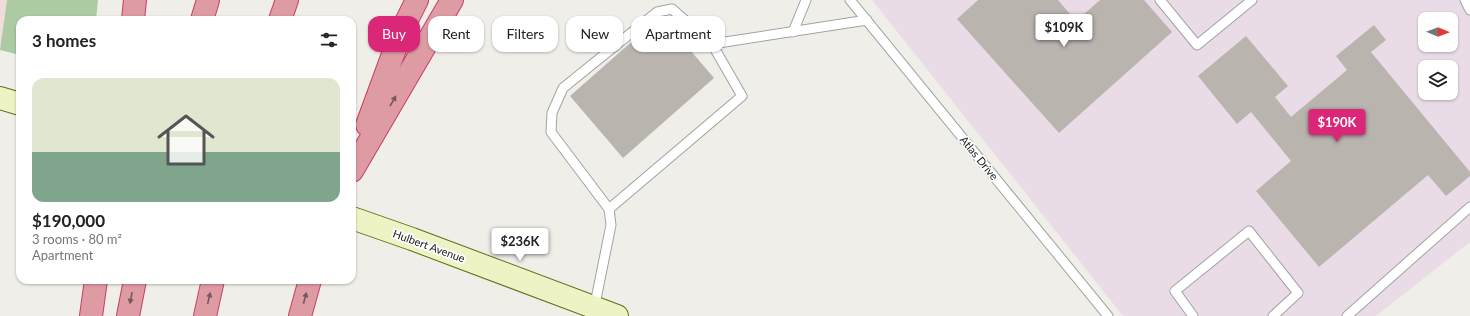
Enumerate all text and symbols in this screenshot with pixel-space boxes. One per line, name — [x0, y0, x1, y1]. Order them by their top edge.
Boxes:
north arrow — [1418, 12, 1458, 52]
map controls — [1418, 12, 1458, 100]
pin: $109K — [1036, 14, 1092, 48]
chip: Buy — [368, 16, 420, 52]
chip: Rent — [428, 16, 484, 52]
chip: Filters — [492, 16, 558, 52]
chip: New — [566, 16, 623, 52]
chip: Apartment — [631, 16, 725, 52]
text: $109K — [1044, 19, 1084, 35]
icon: filters — [318, 29, 340, 51]
text: 3 homes — [32, 30, 96, 51]
button: layers — [1418, 60, 1458, 100]
one-way arrow — [389, 95, 396, 107]
icon: home — [150, 104, 222, 176]
pin: $190K — [1309, 109, 1365, 143]
text: $190K — [1317, 114, 1357, 130]
street label: Atlas Drive — [958, 133, 1001, 182]
text: $190,000 — [32, 210, 105, 231]
street label: Hulbert Avenue — [391, 226, 467, 265]
pin: $236K — [492, 228, 548, 262]
text: 3 rooms · 80 m² — [32, 231, 122, 247]
text: $236K — [500, 233, 540, 249]
text: Apartment — [32, 247, 93, 263]
one-way arrow — [128, 292, 134, 304]
one-way arrow — [206, 292, 212, 304]
one-way arrow — [302, 292, 308, 304]

